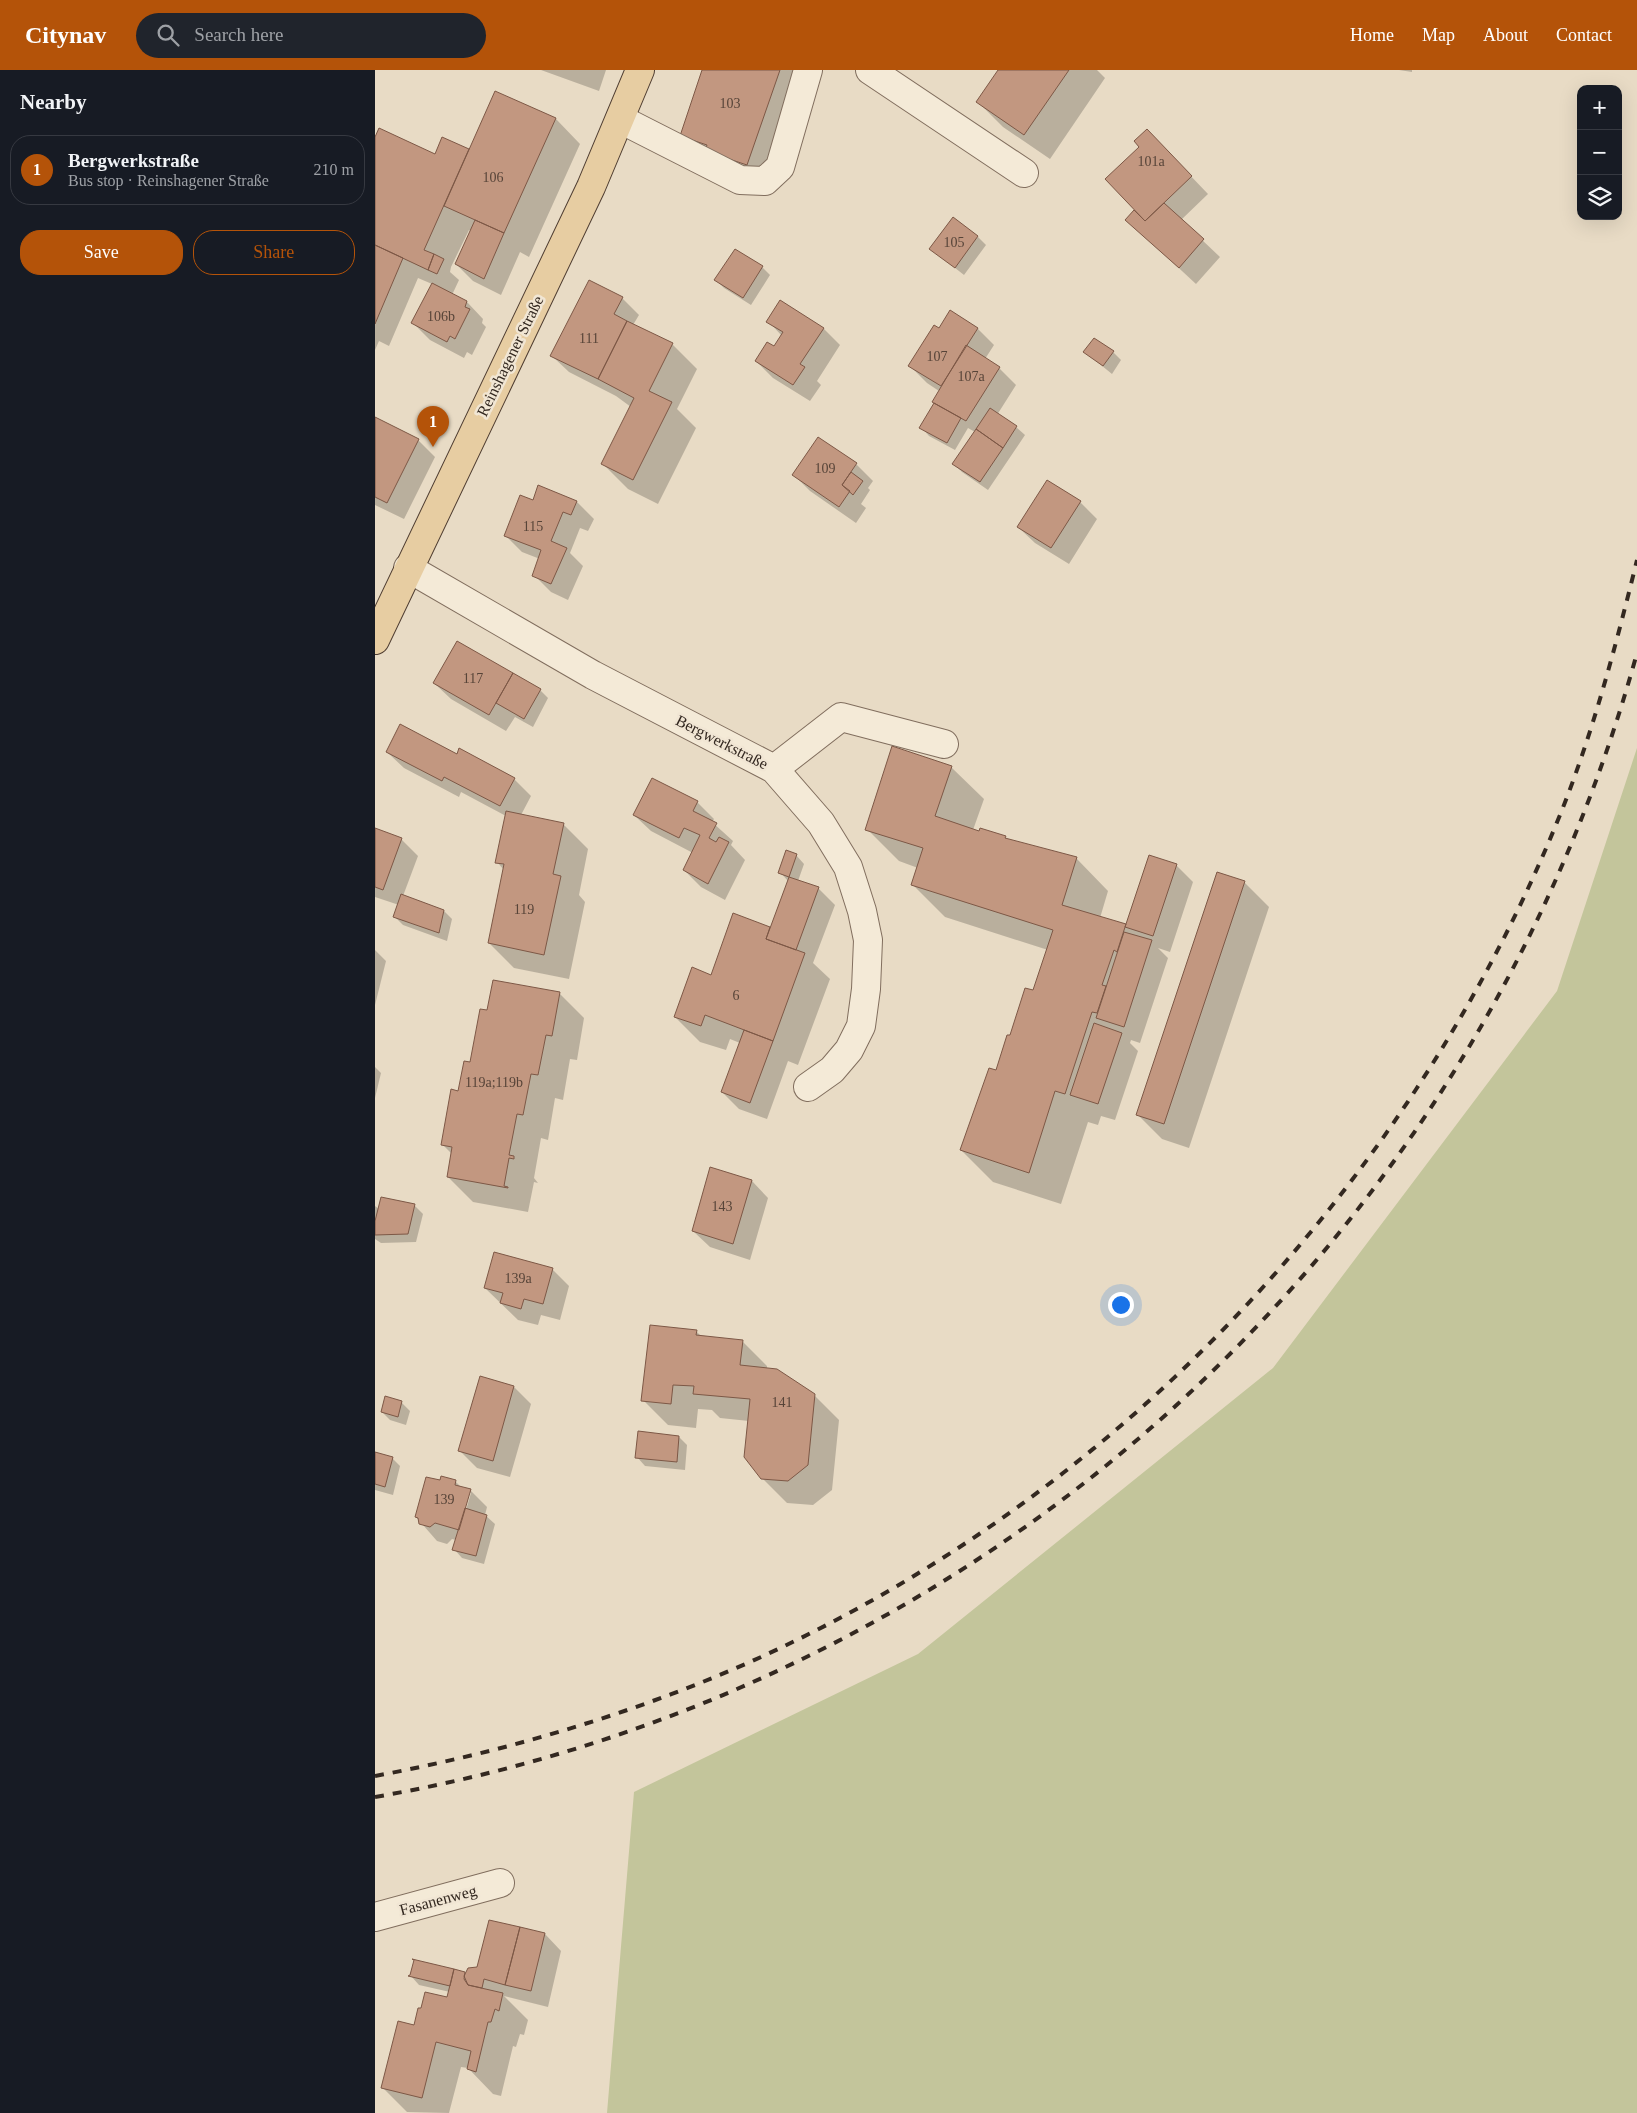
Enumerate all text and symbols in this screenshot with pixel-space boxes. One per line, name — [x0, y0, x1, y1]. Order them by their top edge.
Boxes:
search box — [136, 13, 486, 58]
icon: search — [154, 21, 182, 49]
text: Citynav — [25, 22, 106, 48]
text: Search here — [194, 24, 283, 45]
text: Home — [1350, 25, 1394, 45]
text: Map — [1422, 25, 1455, 45]
text: About — [1483, 25, 1528, 45]
text: Contact — [1556, 25, 1612, 45]
map controls — [1577, 85, 1622, 220]
button: + — [1577, 85, 1622, 130]
text: Nearby — [20, 90, 87, 114]
house number: 103 — [720, 96, 741, 111]
button: − — [1577, 130, 1622, 175]
text: Bergwerkstraße — [68, 150, 199, 171]
house number: 101a — [1137, 154, 1165, 169]
text: 1 — [33, 161, 41, 178]
text: 210 m — [314, 161, 354, 178]
house number: 106 — [483, 170, 504, 185]
text: Bus stop · Reinshagener Straße — [68, 172, 269, 189]
button: layers — [1577, 175, 1622, 220]
button: Save — [20, 230, 183, 275]
button: Share — [193, 230, 355, 275]
house number: 105 — [944, 235, 965, 250]
street label: Reinshagener Straße — [473, 293, 547, 419]
house number: 106b — [427, 309, 455, 324]
house number: 111 — [579, 331, 599, 346]
house number: 107 — [927, 349, 948, 364]
house number: 107a — [957, 369, 985, 384]
pin: 1 — [417, 406, 449, 447]
house number: 109 — [815, 461, 836, 476]
house number: 115 — [523, 519, 543, 534]
house number: 117 — [463, 671, 483, 686]
street label: Bergwerkstraße — [673, 711, 771, 773]
house number: 119 — [514, 902, 534, 917]
house number: 6 — [733, 988, 740, 1003]
house number: 119a;119b — [465, 1075, 523, 1090]
house number: 143 — [712, 1199, 733, 1214]
house number: 139a — [504, 1271, 532, 1286]
your location — [1108, 1292, 1134, 1318]
house number: 141 — [772, 1395, 793, 1410]
house number: 139 — [434, 1492, 455, 1507]
street label: Fasanenweg — [398, 1882, 479, 1919]

